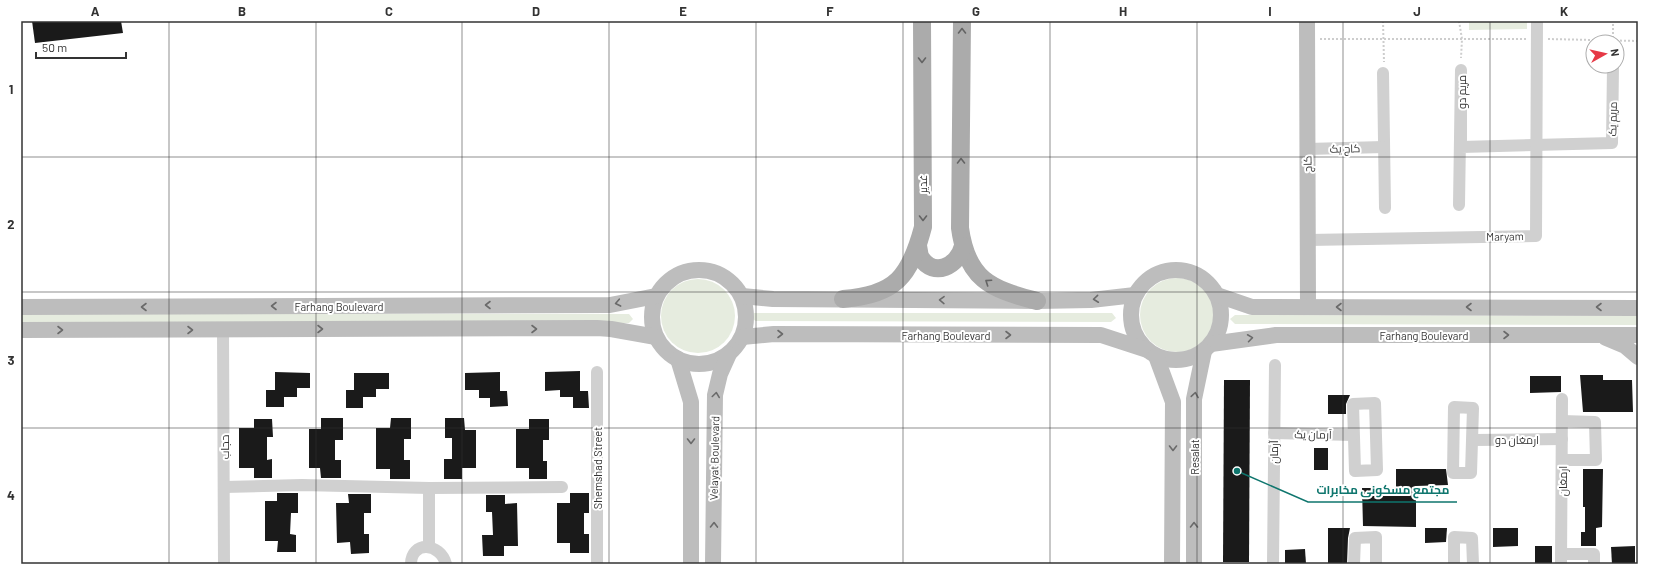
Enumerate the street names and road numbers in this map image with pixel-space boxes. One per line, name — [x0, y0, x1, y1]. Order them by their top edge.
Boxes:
street label: مریم دو — [1455, 75, 1470, 109]
street label: مریم یک — [1605, 102, 1621, 136]
street label: کاج یک — [1330, 141, 1361, 157]
street label: کاج — [1300, 155, 1316, 172]
street label: غدیر — [916, 175, 930, 194]
street label: Maryam — [1486, 229, 1524, 243]
street label: Farhang Boulevard — [295, 300, 383, 313]
street label: Farhang Boulevard — [902, 329, 990, 342]
street label: Farhang Boulevard — [1380, 329, 1468, 342]
street label: Velayat Boulevard — [707, 416, 721, 500]
street label: Shemshad Street — [591, 427, 604, 509]
street label: آرمان یک — [1294, 427, 1332, 442]
street label: ارمغان دو — [1495, 433, 1539, 447]
street label: حجاب — [218, 435, 231, 459]
street label: Resalat — [1188, 439, 1201, 475]
street label: آرمان — [1267, 440, 1281, 464]
street label: ارمغان — [1556, 466, 1570, 496]

